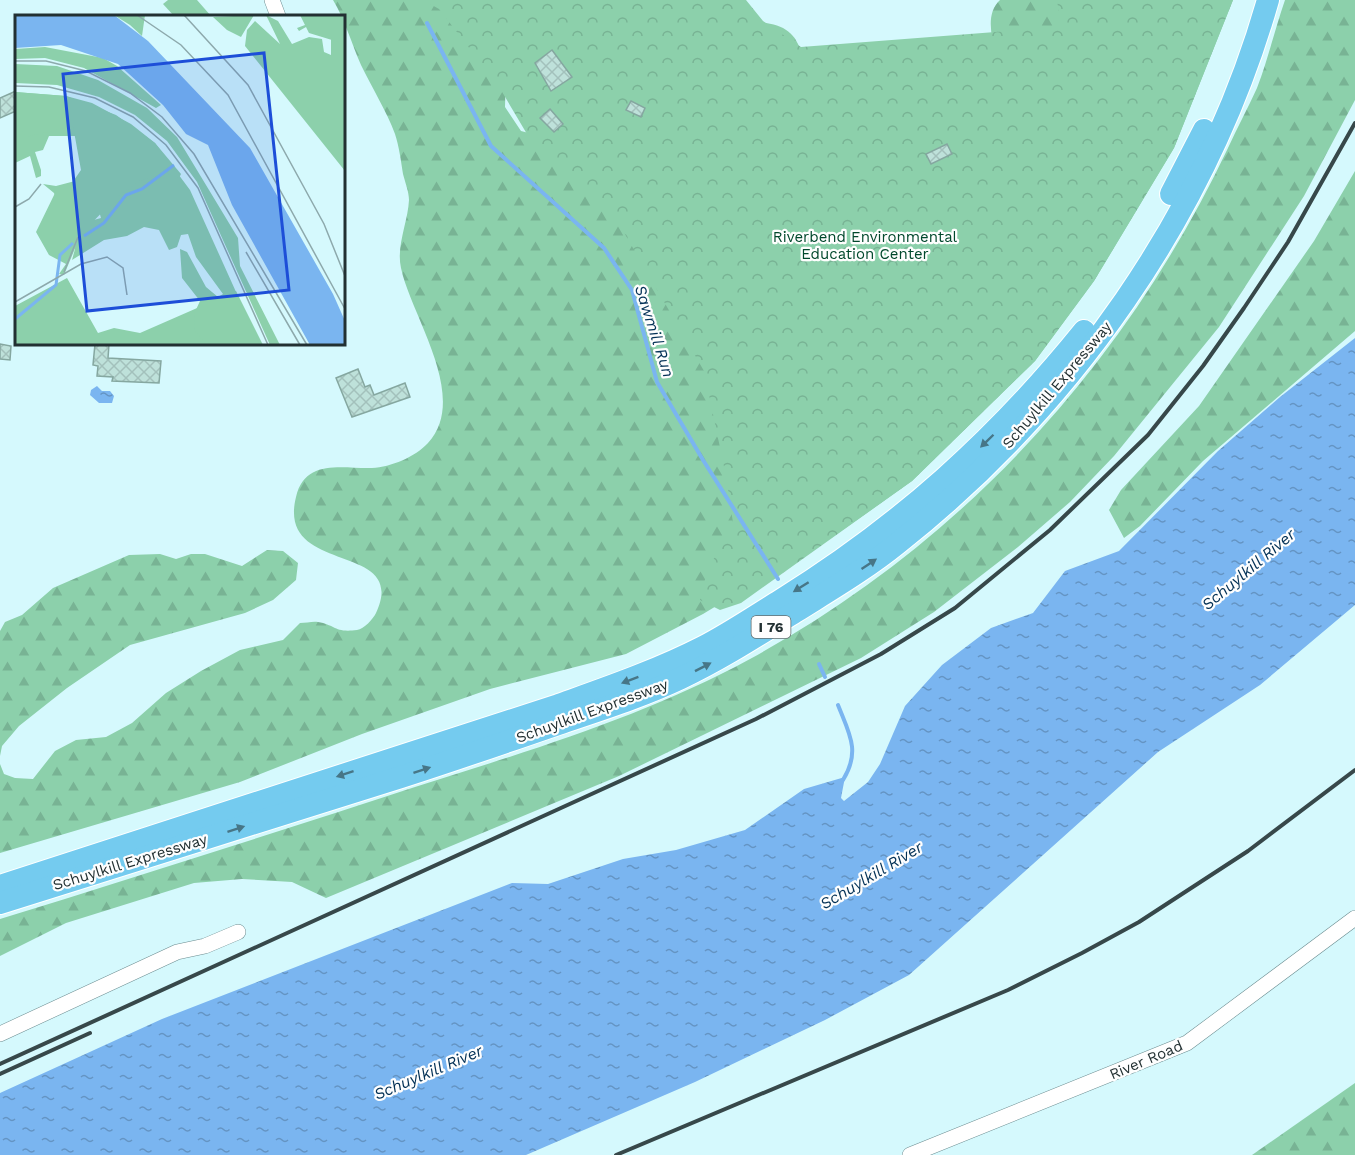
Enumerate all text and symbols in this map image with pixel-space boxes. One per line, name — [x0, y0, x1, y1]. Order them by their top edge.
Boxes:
inset map — [15, 15, 345, 345]
park label: Riverbend Environmental Education Center — [773, 228, 958, 263]
water label: Sawmill Run — [631, 283, 678, 380]
street label: Schuylkill Expressway — [999, 318, 1116, 452]
one-way arrow — [980, 434, 995, 448]
water label: Schuylkill River — [1198, 524, 1299, 614]
one-way arrow — [861, 559, 877, 570]
one-way arrow — [793, 582, 809, 593]
road number: I 76 — [752, 616, 790, 638]
one-way arrow — [695, 662, 712, 671]
street label: Schuylkill Expressway — [514, 675, 671, 747]
one-way arrow — [621, 675, 639, 685]
one-way arrow — [413, 765, 431, 774]
one-way arrow — [336, 770, 354, 780]
one-way arrow — [227, 823, 245, 833]
street label: Schuylkill Expressway — [51, 830, 209, 894]
water label: Schuylkill River — [817, 837, 927, 913]
street label: River Road — [1107, 1037, 1185, 1083]
water label: Schuylkill River — [371, 1041, 486, 1104]

